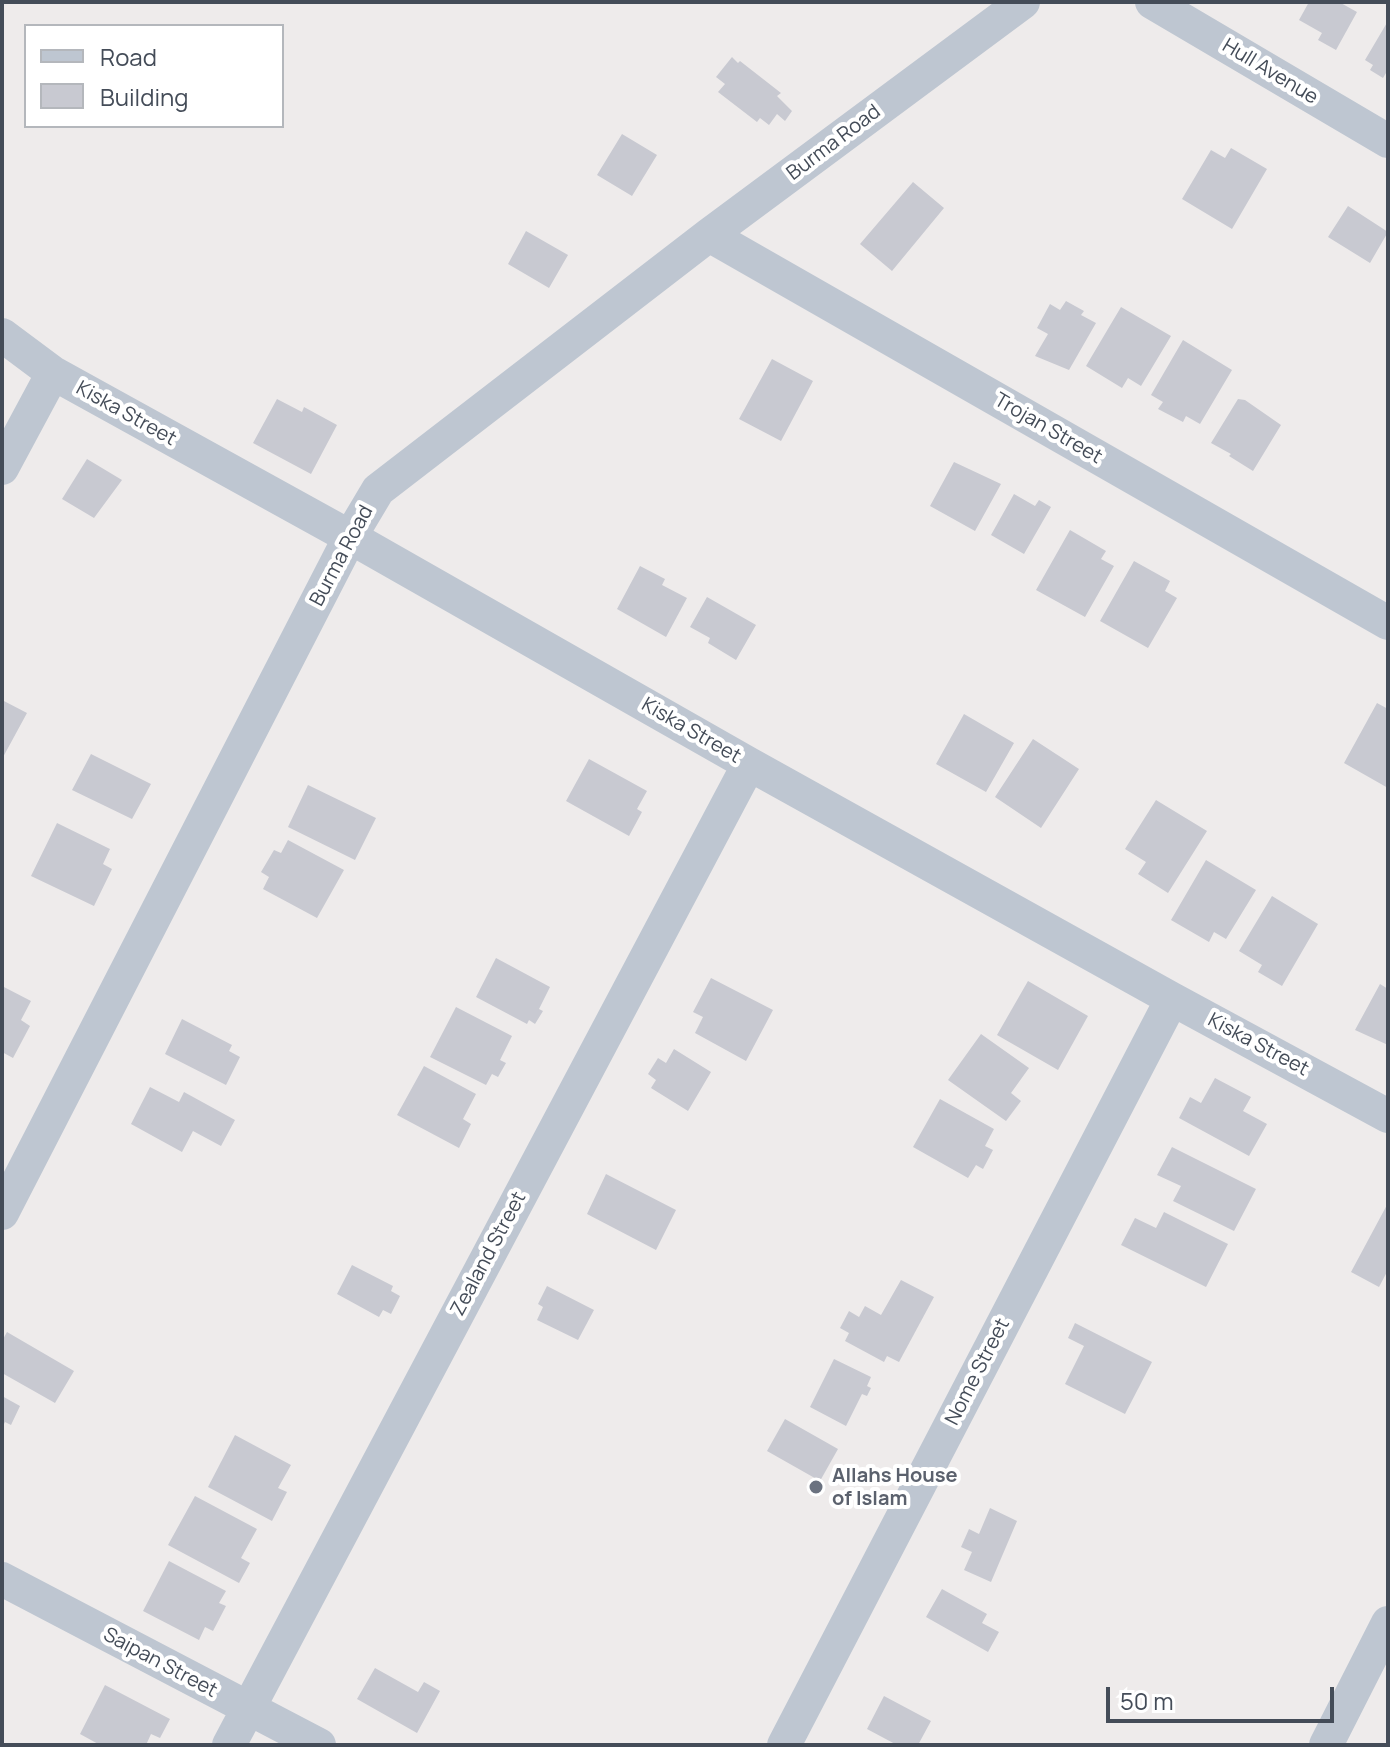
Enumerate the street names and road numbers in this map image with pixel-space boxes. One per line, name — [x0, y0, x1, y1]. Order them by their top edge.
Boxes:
street label: Hull Avenue — [1218, 34, 1322, 110]
street label: Burma Road — [783, 100, 885, 186]
street label: Kiska Street — [72, 377, 180, 451]
street label: Trojan Street — [990, 388, 1106, 470]
street label: Burma Road — [305, 501, 379, 611]
street label: Kiska Street — [637, 693, 745, 769]
street label: Kiska Street — [1203, 1008, 1313, 1082]
street label: Zealand Street — [446, 1188, 532, 1320]
street label: Nome Street — [941, 1314, 1015, 1430]
street label: Saipan Street — [99, 1623, 221, 1703]

